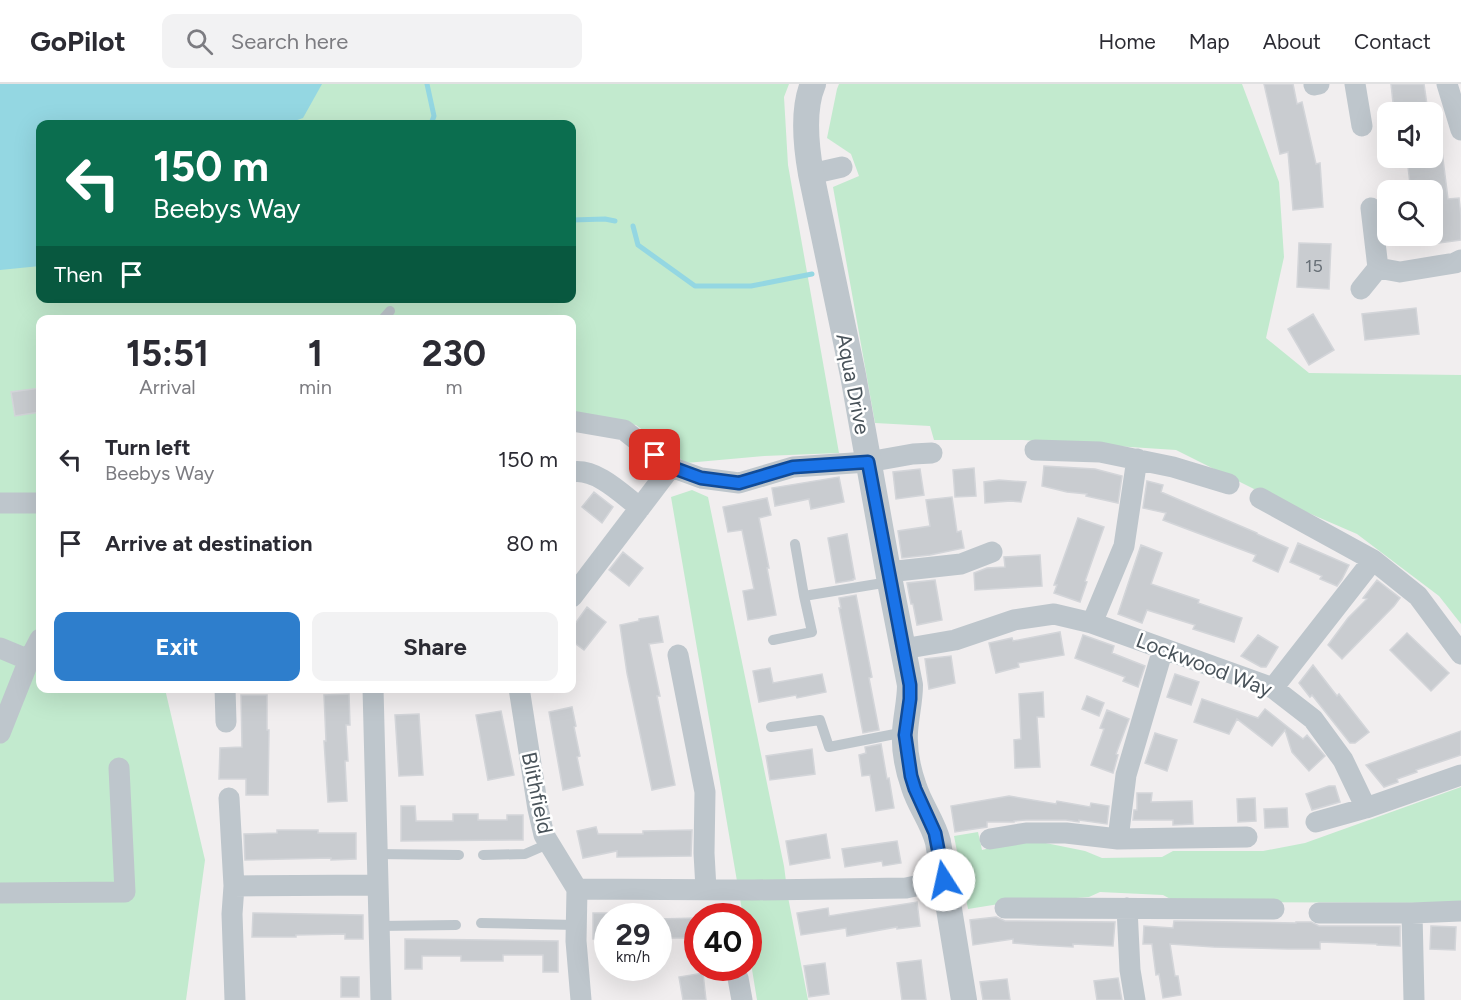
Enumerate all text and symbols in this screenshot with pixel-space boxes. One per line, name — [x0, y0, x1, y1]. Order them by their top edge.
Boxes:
search box — [162, 14, 582, 68]
text: GoPilot — [30, 24, 126, 58]
icon: search — [183, 25, 216, 58]
text: Search here — [231, 28, 348, 55]
text: Home — [1099, 29, 1156, 54]
text: Map — [1189, 29, 1230, 54]
text: About — [1263, 29, 1321, 54]
text: Contact — [1354, 29, 1431, 54]
map controls — [1377, 102, 1443, 246]
button: sound — [1377, 102, 1443, 168]
text: 150 m — [153, 141, 269, 192]
icon: left — [54, 144, 132, 222]
button: search — [1377, 180, 1443, 246]
text: Beebys Way — [153, 192, 301, 225]
house number: 15 — [1305, 255, 1323, 277]
icon: arrive — [115, 258, 148, 291]
text: Then — [54, 261, 103, 288]
street label: Aqua Drive — [831, 331, 876, 437]
text: 15:51 — [126, 332, 209, 375]
text: 1 — [308, 332, 323, 375]
text: 230 — [422, 332, 486, 375]
text: Arrival — [139, 375, 196, 399]
text: min — [299, 375, 332, 399]
text: m — [445, 375, 462, 399]
pin — [629, 429, 680, 480]
text: Turn left — [105, 434, 191, 461]
icon: arrive — [638, 438, 671, 471]
icon: left — [54, 443, 87, 476]
text: 150 m — [498, 446, 558, 473]
text: Beebys Way — [105, 461, 214, 485]
icon: arrive — [54, 527, 87, 560]
text: Arrive at destination — [105, 530, 313, 557]
text: 80 m — [506, 530, 558, 557]
button: Exit — [54, 612, 300, 681]
button: Share — [312, 612, 558, 681]
street label: Lockwood Way — [1133, 627, 1276, 702]
street label: Blithfield — [517, 750, 558, 836]
position arrow — [912, 848, 976, 912]
speed limit sign: 40 — [684, 903, 762, 981]
text: 29 — [616, 916, 650, 953]
text: km/h — [616, 948, 650, 966]

